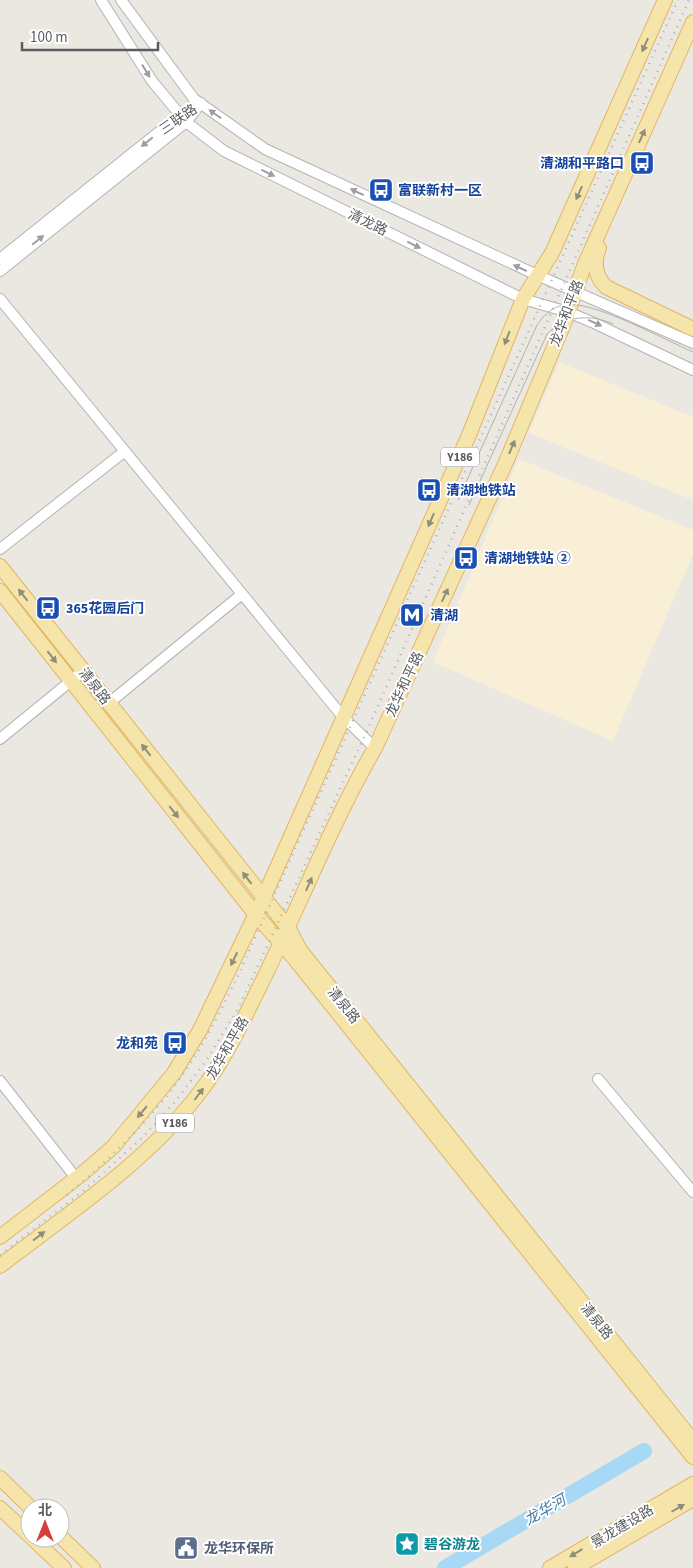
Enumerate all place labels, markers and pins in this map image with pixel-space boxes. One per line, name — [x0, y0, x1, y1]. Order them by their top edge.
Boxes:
bus stop icon: 清湖和平路口 — [629, 150, 655, 176]
place label: 清湖和平路口 — [540, 154, 624, 174]
bus stop icon: 富联新村一区 — [368, 177, 394, 203]
place label: 富联新村一区 — [398, 181, 482, 201]
bus stop icon: 清湖地铁站 — [416, 477, 442, 503]
place label: 清湖地铁站 — [446, 481, 516, 501]
bus stop icon: 清湖地铁站 ② — [453, 545, 479, 571]
place label: 清湖地铁站 ② — [484, 549, 571, 569]
bus stop icon: 365花园后门 — [35, 595, 61, 621]
place label: 365花园后门 — [66, 599, 144, 619]
metro station icon: 清湖 — [399, 602, 425, 628]
place label: 清湖 — [430, 606, 458, 626]
bus stop icon: 龙和苑 — [162, 1030, 188, 1056]
place label: 龙和苑 — [116, 1034, 158, 1054]
place icon: 碧谷游龙 — [394, 1531, 420, 1557]
public building icon: 龙华环保所 — [173, 1535, 199, 1561]
place label: 碧谷游龙 — [424, 1535, 480, 1555]
place label: 龙华环保所 — [204, 1539, 274, 1559]

